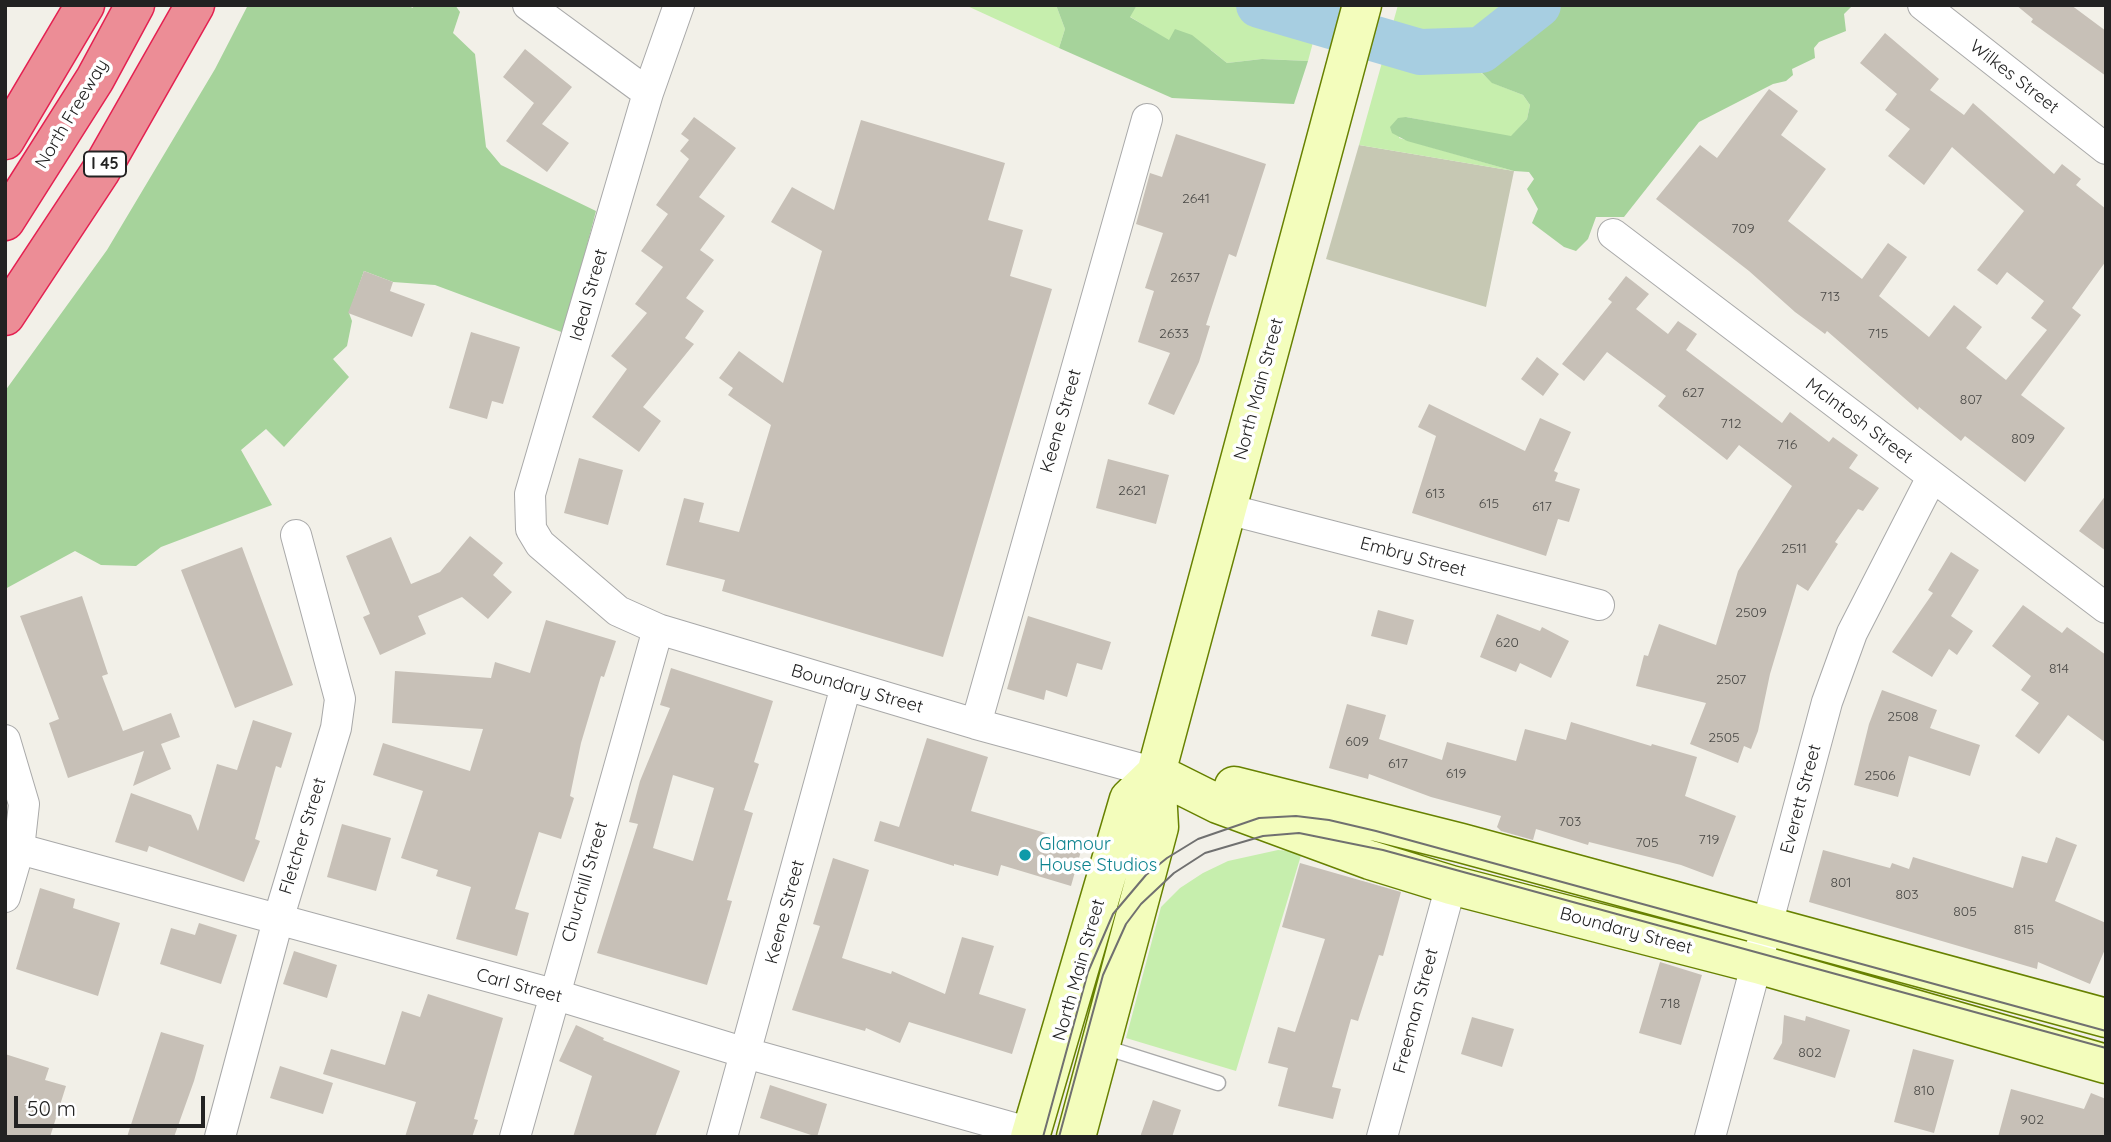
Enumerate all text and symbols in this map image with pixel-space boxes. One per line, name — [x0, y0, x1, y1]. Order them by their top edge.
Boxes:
street label: Wilkes Street — [1965, 35, 2063, 119]
street label: North Freeway — [31, 55, 113, 173]
road number: I 45 — [84, 152, 126, 176]
house number: 2641 — [1182, 191, 1210, 207]
house number: 709 — [1731, 221, 1755, 237]
street label: Ideal Street — [566, 246, 612, 344]
house number: 2637 — [1170, 270, 1200, 286]
house number: 713 — [1820, 289, 1840, 305]
street label: North Main Street — [1230, 316, 1288, 462]
house number: 2633 — [1159, 326, 1189, 342]
house number: 715 — [1868, 326, 1888, 342]
street label: Keene Street — [1036, 367, 1086, 475]
street label: McIntosh Street — [1801, 374, 1917, 468]
house number: 627 — [1682, 385, 1704, 401]
house number: 807 — [1960, 392, 1982, 408]
house number: 712 — [1721, 416, 1741, 432]
house number: 809 — [2011, 431, 2035, 447]
house number: 716 — [1777, 437, 1797, 453]
house number: 2621 — [1118, 483, 1146, 499]
house number: 613 — [1425, 486, 1445, 502]
house number: 615 — [1479, 496, 1499, 512]
house number: 617 — [1532, 499, 1552, 515]
street label: Embry Street — [1358, 532, 1468, 582]
house number: 2511 — [1781, 541, 1807, 557]
house number: 2509 — [1735, 605, 1767, 621]
house number: 620 — [1495, 635, 1519, 651]
street label: Boundary Street — [789, 660, 925, 718]
house number: 814 — [2049, 661, 2069, 677]
house number: 2507 — [1716, 672, 1746, 688]
house number: 2508 — [1887, 709, 1919, 725]
house number: 2505 — [1708, 730, 1740, 746]
house number: 609 — [1345, 734, 1369, 750]
street label: Everett Street — [1776, 742, 1826, 856]
house number: 617 — [1388, 756, 1408, 772]
house number: 619 — [1446, 766, 1466, 782]
house number: 2506 — [1864, 768, 1896, 784]
street label: Fletcher Street — [275, 775, 331, 897]
house number: 703 — [1559, 814, 1581, 830]
street label: Churchill Street — [557, 819, 613, 945]
house number: 719 — [1699, 832, 1719, 848]
place label: Glamour House Studios — [1039, 834, 1157, 876]
house number: 705 — [1635, 835, 1659, 851]
marker: Glamour House Studios — [1017, 847, 1033, 863]
street label: Keene Street — [761, 858, 809, 966]
house number: 801 — [1830, 875, 1852, 891]
house number: 803 — [1895, 887, 1919, 903]
street label: North Main Street — [1048, 897, 1110, 1043]
street label: Boundary Street — [1557, 903, 1695, 959]
house number: 805 — [1953, 904, 1977, 920]
house number: 815 — [2014, 922, 2034, 938]
street label: Freeman Street — [1389, 946, 1443, 1076]
street label: Carl Street — [474, 964, 564, 1008]
house number: 718 — [1660, 996, 1680, 1012]
house number: 802 — [1798, 1045, 1822, 1061]
scale bar — [18, 1082, 208, 1126]
house number: 810 — [1913, 1083, 1935, 1099]
text: 50 m — [27, 1095, 76, 1121]
house number: 902 — [2020, 1112, 2044, 1128]

